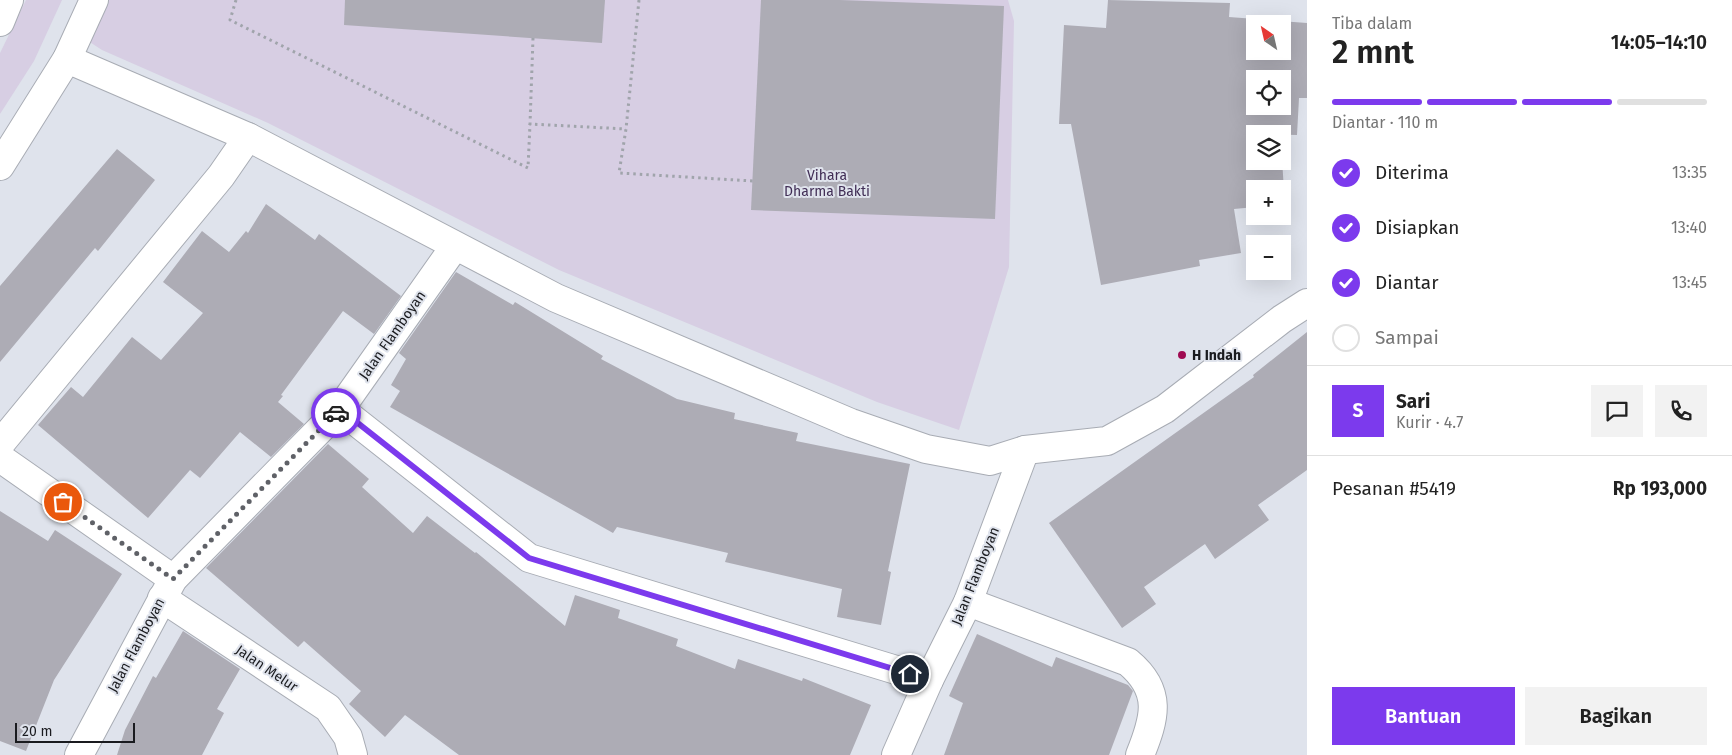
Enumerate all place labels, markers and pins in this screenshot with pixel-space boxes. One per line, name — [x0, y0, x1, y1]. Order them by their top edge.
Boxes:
place label: H Indah — [1192, 347, 1241, 364]
marker: H Indah — [1176, 349, 1188, 361]
pin — [42, 481, 84, 523]
pin — [889, 653, 931, 695]

